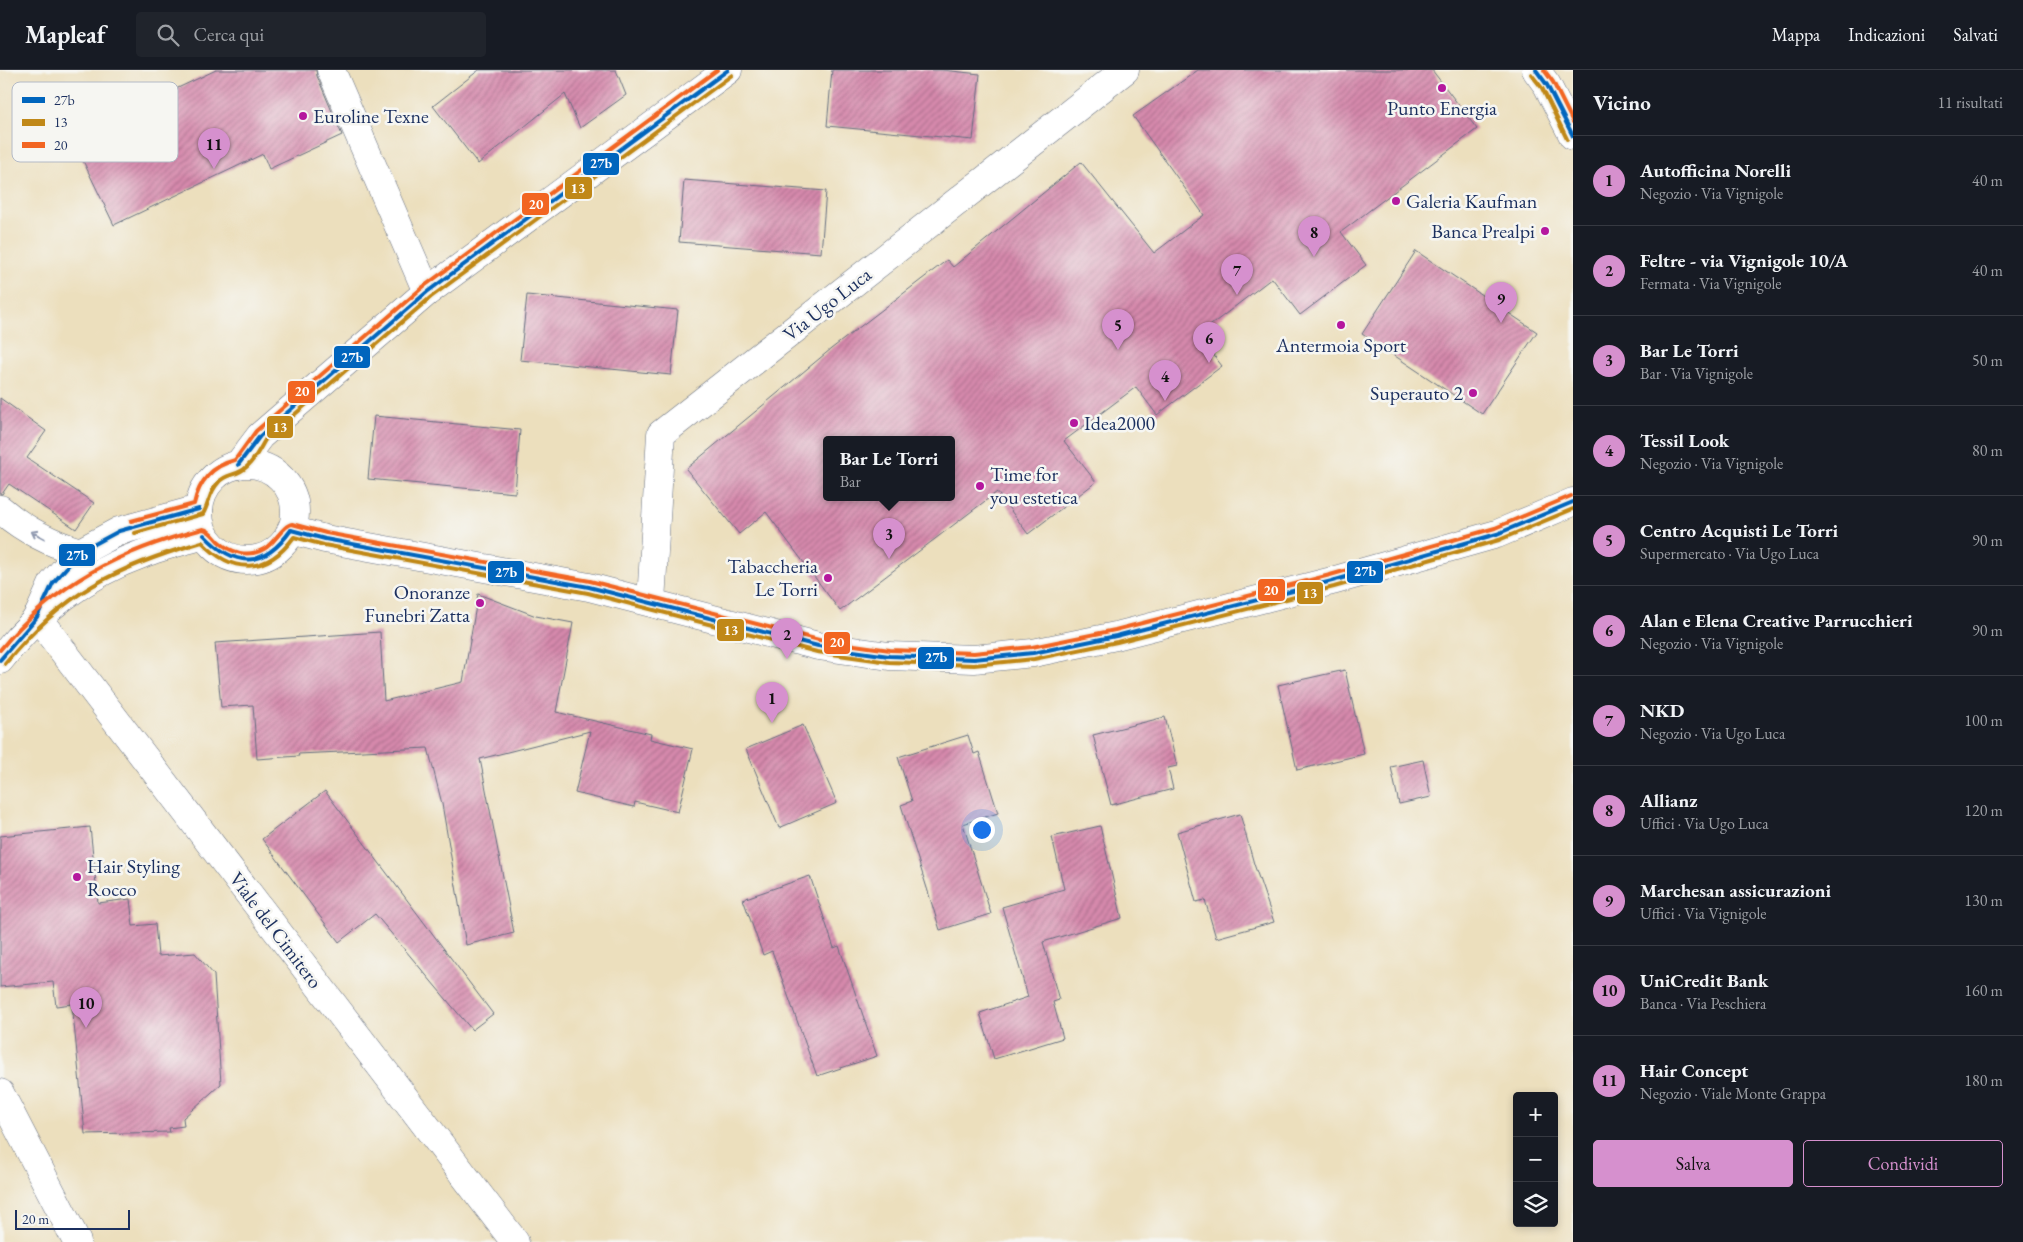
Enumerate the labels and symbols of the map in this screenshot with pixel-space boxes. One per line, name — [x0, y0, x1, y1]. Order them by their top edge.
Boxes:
legend — [12, 82, 178, 162]
marker: Punto Energia — [1436, 82, 1448, 94]
text: 27b — [54, 91, 75, 109]
place label: Punto Energia — [1387, 95, 1497, 121]
place label: Euroline Texne — [313, 103, 429, 129]
marker: Euroline Texne — [297, 110, 309, 122]
text: 13 — [54, 113, 68, 131]
pin: 11 — [198, 128, 230, 169]
text: 20 — [54, 136, 68, 154]
line badge: 27b — [582, 152, 620, 176]
text: 27b — [590, 154, 613, 172]
line badge: 13 — [564, 176, 593, 200]
text: 13 — [571, 179, 585, 197]
place label: Galeria Kaufman — [1406, 188, 1538, 214]
line badge: 20 — [521, 192, 550, 216]
text: 20 — [529, 195, 544, 213]
marker: Galeria Kaufman — [1390, 195, 1402, 207]
pin: 8 — [1298, 216, 1330, 257]
place label: Banca Prealpi — [1431, 218, 1535, 244]
marker: Banca Prealpi — [1539, 225, 1551, 237]
pin: 7 — [1221, 254, 1253, 295]
street label: Via Ugo Luca — [777, 261, 877, 347]
pin: 9 — [1485, 282, 1517, 323]
pin: 5 — [1102, 309, 1134, 350]
marker: Antermoia Sport — [1335, 319, 1347, 331]
pin: 6 — [1193, 322, 1225, 363]
place label: Antermoia Sport — [1275, 332, 1407, 358]
line badge: 27b — [333, 345, 371, 369]
text: 27b — [341, 348, 364, 366]
pin: 4 — [1149, 360, 1181, 401]
line badge: 20 — [287, 380, 316, 404]
place label: Superauto 2 — [1370, 380, 1463, 406]
text: 20 — [295, 382, 310, 400]
marker: Superauto 2 — [1467, 387, 1479, 399]
place label: Idea2000 — [1084, 410, 1156, 436]
line badge: 13 — [266, 415, 294, 439]
marker: Idea2000 — [1068, 417, 1080, 429]
text: 13 — [273, 418, 287, 436]
place label: Time for you estetica — [990, 461, 1078, 510]
marker: Time for you estetica — [974, 480, 986, 492]
pin: 3 — [873, 518, 905, 559]
one-way arrow — [30, 530, 45, 540]
line badge: 27b — [58, 543, 96, 567]
text: 27b — [66, 546, 89, 564]
place label: Tabaccheria Le Torri — [727, 553, 818, 602]
line badge: 27b — [487, 560, 525, 584]
line badge: 27b — [1346, 560, 1384, 584]
text: 27b — [1354, 562, 1377, 580]
text: 27b — [495, 563, 518, 581]
marker: Tabaccheria Le Torri — [822, 572, 834, 584]
line badge: 20 — [1257, 578, 1286, 602]
place label: Onoranze Funebri Zatta — [364, 579, 470, 628]
text: 20 — [1264, 581, 1279, 599]
line badge: 13 — [1296, 581, 1324, 605]
text: 13 — [1303, 584, 1317, 602]
marker: Onoranze Funebri Zatta — [474, 597, 486, 609]
line badge: 13 — [716, 618, 745, 642]
pin: 2 — [771, 618, 803, 659]
text: 13 — [724, 621, 738, 639]
line badge: 20 — [823, 631, 851, 655]
text: 20 — [830, 633, 845, 651]
line badge: 27b — [917, 646, 955, 670]
text: 27b — [925, 648, 948, 666]
pin: 1 — [756, 682, 788, 723]
your location — [969, 817, 995, 843]
place label: Hair Styling Rocco — [87, 853, 180, 902]
street label: Viale del Cimitero — [224, 866, 328, 994]
marker: Hair Styling Rocco — [71, 871, 83, 883]
pin: 10 — [70, 987, 102, 1028]
scale bar — [15, 1207, 130, 1230]

